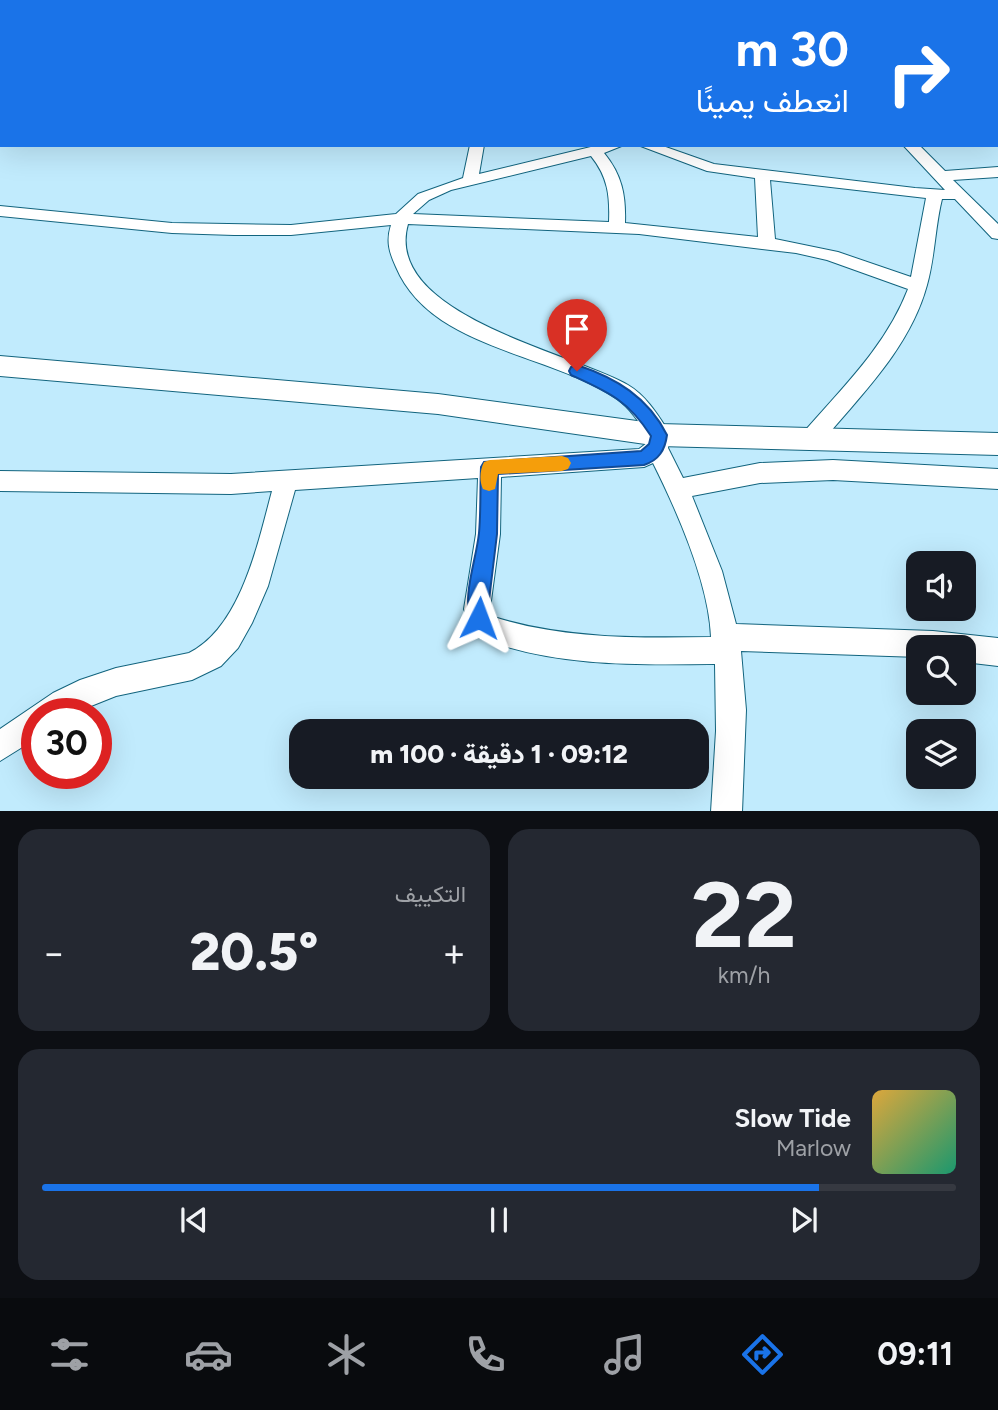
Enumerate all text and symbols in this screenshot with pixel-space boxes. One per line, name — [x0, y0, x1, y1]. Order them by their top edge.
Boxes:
text: 30 m — [736, 19, 849, 78]
icon: right — [873, 28, 964, 119]
text: انعطف يمينًا — [696, 82, 849, 120]
pin — [547, 299, 607, 371]
icon: arrive — [558, 310, 596, 348]
map controls — [906, 551, 976, 789]
button: sound — [906, 551, 976, 621]
position arrow — [442, 581, 516, 655]
button: search — [906, 635, 976, 705]
speed limit sign: 30 — [21, 698, 112, 789]
button: layers — [906, 719, 976, 789]
text: 09:12 · 1 دقيقة · 100 m — [370, 738, 628, 770]
text: 22 — [691, 861, 797, 970]
text: التكييف — [395, 880, 466, 908]
text: 20.5° — [190, 921, 318, 983]
text: − — [42, 930, 66, 976]
text: + — [442, 930, 466, 976]
text: km/h — [718, 961, 770, 989]
text: Slow Tide — [735, 1102, 851, 1134]
text: Marlow — [776, 1134, 851, 1162]
icon: previous — [175, 1201, 213, 1239]
icon: pause — [480, 1201, 518, 1239]
icon: next — [785, 1201, 823, 1239]
icon: filters — [45, 1330, 94, 1379]
icon: car — [184, 1330, 233, 1379]
icon: climate — [322, 1330, 371, 1379]
icon: phone — [461, 1330, 510, 1379]
icon: music — [600, 1330, 649, 1379]
icon: directions — [738, 1330, 787, 1379]
text: 09:11 — [877, 1335, 953, 1373]

